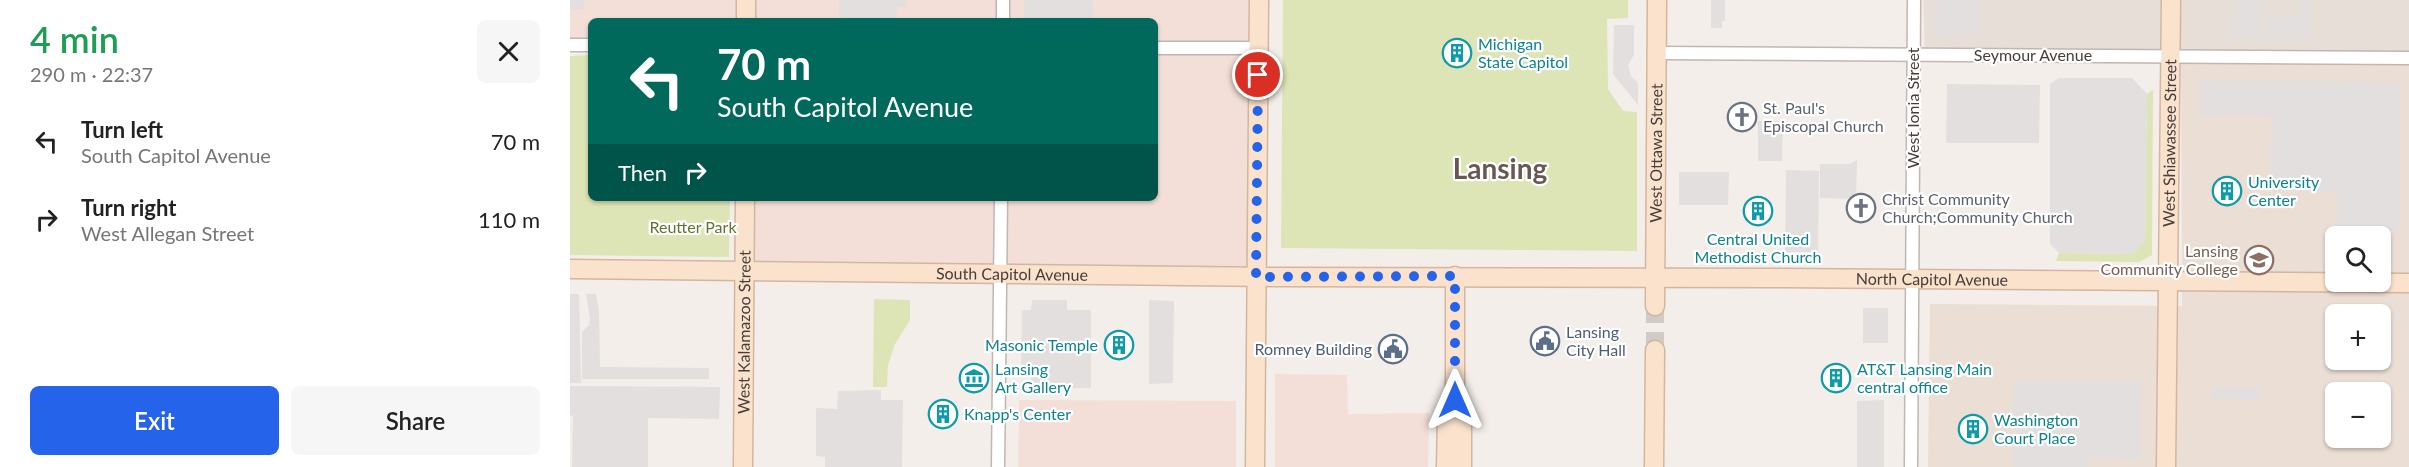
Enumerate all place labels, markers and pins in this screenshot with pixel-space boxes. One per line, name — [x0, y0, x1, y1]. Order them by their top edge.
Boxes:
place label: Michigan State Capitol — [1478, 34, 1568, 71]
building icon: Michigan State Capitol — [1441, 37, 1473, 69]
pin — [1232, 49, 1283, 100]
place label: St. Paul's Episcopal Church — [1763, 98, 1884, 135]
church icon: St. Paul's Episcopal Church — [1726, 101, 1758, 133]
place label: University Center — [2248, 172, 2320, 209]
building icon: University Center — [2211, 175, 2243, 207]
place label: Christ Community Church;Community Church — [1882, 189, 2073, 226]
church icon: Christ Community Church;Community Church — [1845, 192, 1877, 224]
building icon: Central United Methodist Church — [1742, 195, 1774, 227]
place label: Central United Methodist Church — [1695, 229, 1821, 266]
place label: Lansing Community College — [2100, 241, 2238, 278]
school or university icon: Lansing Community College — [2243, 244, 2275, 276]
place label: Lansing City Hall — [1566, 322, 1626, 359]
public building icon: Lansing City Hall — [1529, 325, 1561, 357]
building icon: Masonic Temple — [1103, 329, 1135, 361]
public building icon: Romney Building — [1377, 333, 1409, 365]
place label: Masonic Temple — [985, 335, 1098, 354]
place label: Romney Building — [1254, 339, 1372, 358]
place label: Lansing Art Gallery — [995, 359, 1072, 396]
place label: AT&T Lansing Main central office — [1857, 359, 1992, 396]
museum icon: Lansing Art Gallery — [958, 362, 990, 394]
building icon: AT&T Lansing Main central office — [1820, 362, 1852, 394]
building icon: Knapp's Center — [927, 398, 959, 430]
place label: Knapp's Center — [964, 404, 1071, 423]
place label: Washington Court Place — [1994, 410, 2078, 447]
building icon: Washington Court Place — [1957, 413, 1989, 445]

